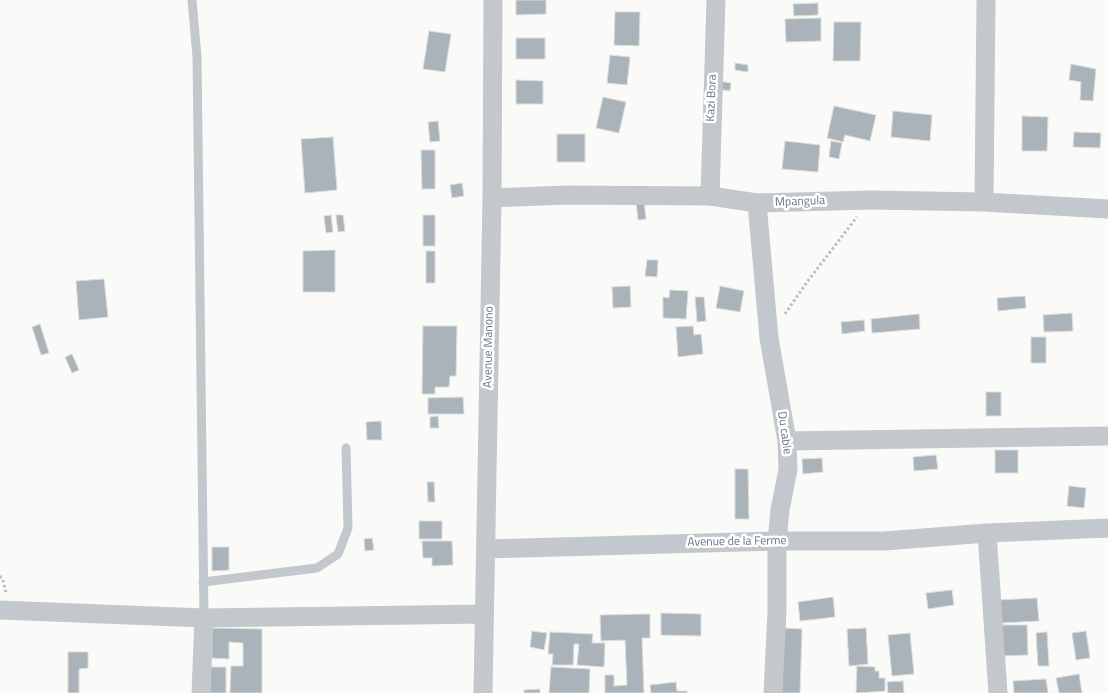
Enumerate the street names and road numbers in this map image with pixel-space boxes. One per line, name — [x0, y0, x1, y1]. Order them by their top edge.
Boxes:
street label: Kazi Bora — [704, 74, 720, 122]
street label: Mpangula — [775, 194, 825, 210]
street label: Avenue Manono — [481, 306, 497, 388]
street label: Du cable — [774, 411, 794, 455]
street label: Avenue de la Ferme — [687, 534, 787, 550]

